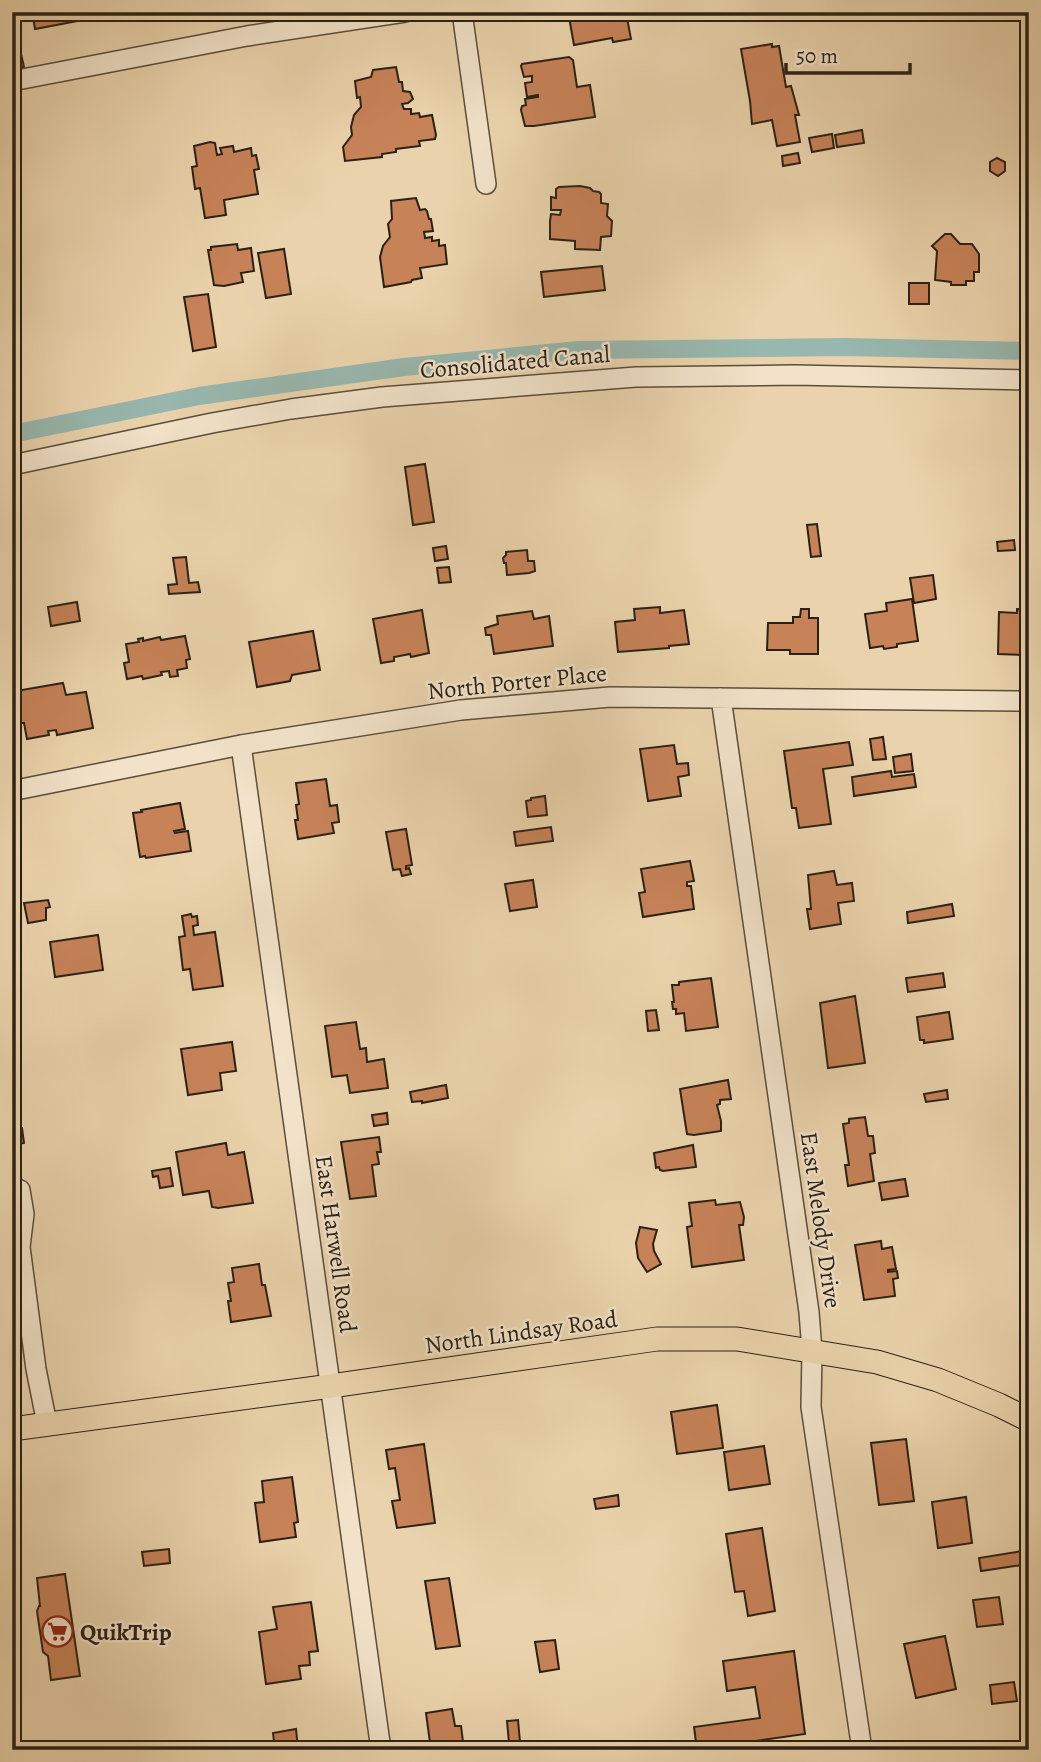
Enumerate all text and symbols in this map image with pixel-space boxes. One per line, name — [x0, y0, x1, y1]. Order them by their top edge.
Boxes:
scale bar — [786, 32, 910, 76]
text: 50 m — [796, 42, 838, 70]
street label: Consolidated Canal — [419, 338, 612, 386]
street label: North Porter Place — [426, 657, 608, 707]
street label: East Melody Drive — [793, 1130, 849, 1310]
street label: East Harwell Road — [308, 1153, 364, 1335]
street label: North Lindsay Road — [423, 1303, 619, 1361]
supermarket icon: QuikTrip — [40, 1615, 74, 1649]
place label: QuikTrip — [80, 1616, 172, 1648]

